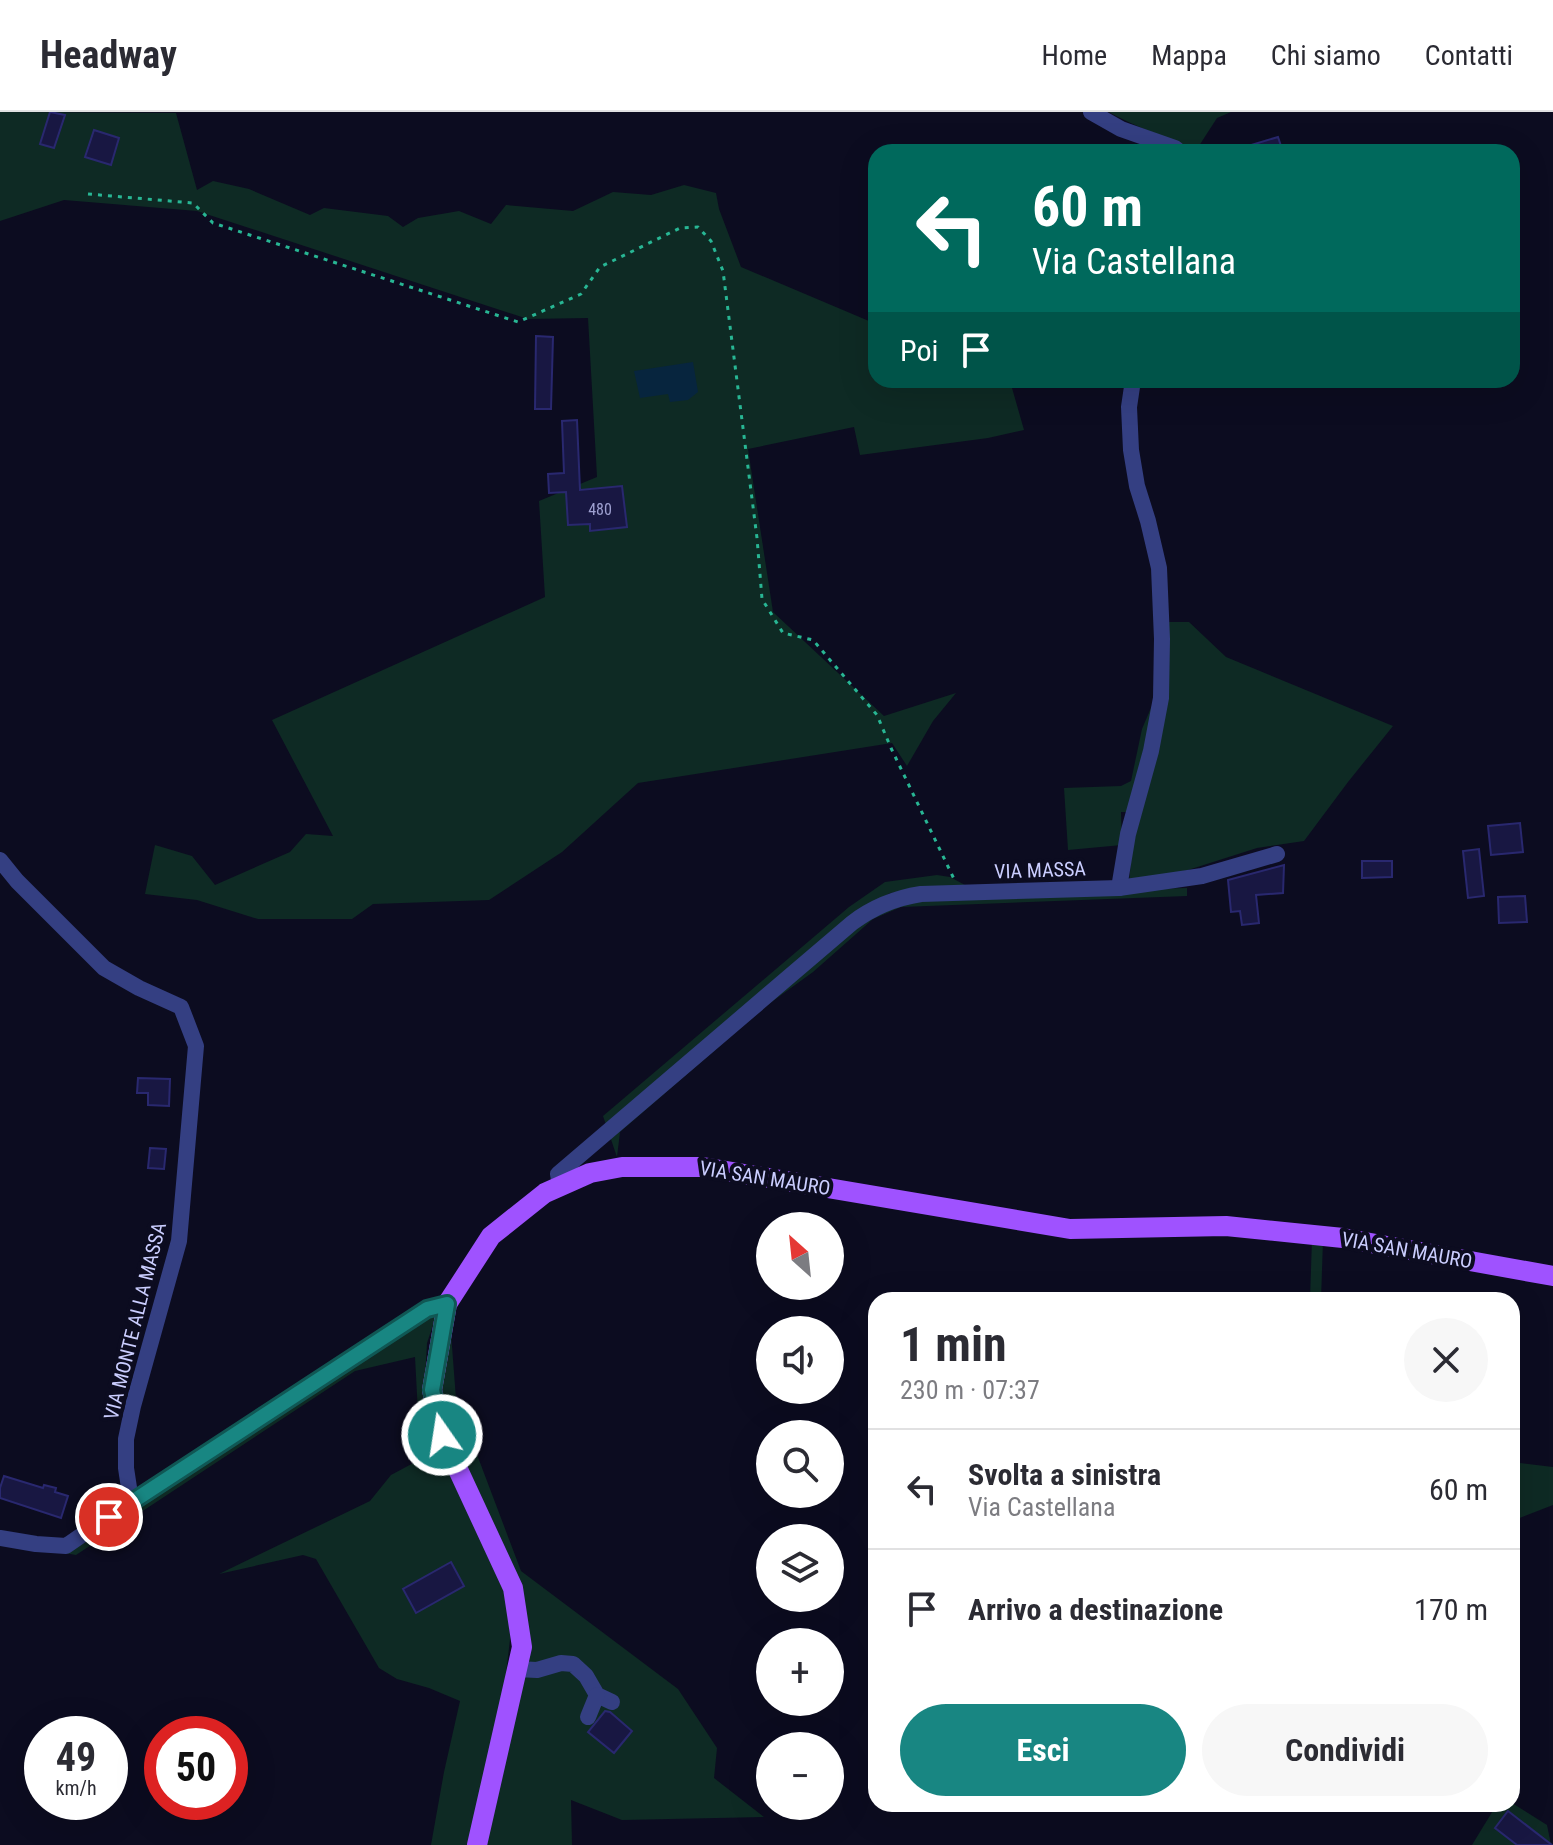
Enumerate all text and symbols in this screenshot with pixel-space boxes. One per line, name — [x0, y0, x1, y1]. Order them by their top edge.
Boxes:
text: Headway — [40, 33, 177, 77]
text: Home — [1042, 39, 1107, 72]
text: Mappa — [1151, 39, 1227, 72]
text: Chi siamo — [1271, 39, 1381, 72]
text: Contatti — [1425, 39, 1513, 72]
text: 60 m — [1032, 174, 1143, 240]
icon: left — [900, 176, 1004, 280]
text: Via Castellana — [1032, 241, 1236, 283]
icon: arrive — [954, 328, 998, 372]
text: Poi — [900, 333, 938, 368]
house number: 480 — [588, 500, 612, 519]
street label: VIA MASSA — [994, 856, 1087, 884]
street label: VIA SAN MAURO — [698, 1156, 832, 1200]
north arrow — [756, 1212, 844, 1300]
map controls — [756, 1212, 844, 1820]
street label: VIA MONTE ALLA MASSA — [99, 1219, 171, 1422]
street label: VIA SAN MAURO — [1340, 1227, 1474, 1273]
button: sound — [756, 1316, 844, 1404]
text: 1 min — [900, 1316, 1007, 1373]
button: close — [1404, 1318, 1488, 1402]
text: 230 m · 07:37 — [900, 1375, 1040, 1405]
position arrow — [400, 1393, 484, 1477]
button: search — [756, 1420, 844, 1508]
text: Svolta a sinistra — [968, 1457, 1161, 1492]
icon: left — [900, 1467, 944, 1511]
text: 60 m — [1429, 1472, 1488, 1507]
pin — [75, 1483, 143, 1551]
text: Via Castellana — [968, 1492, 1115, 1522]
icon: arrive — [87, 1495, 131, 1539]
button: layers — [756, 1524, 844, 1612]
icon: arrive — [900, 1587, 944, 1631]
text: Arrivo a destinazione — [968, 1592, 1223, 1627]
text: 170 m — [1414, 1592, 1488, 1627]
button: + — [756, 1628, 844, 1716]
button: Esci — [900, 1704, 1186, 1796]
button: Condividi — [1202, 1704, 1488, 1796]
speed limit sign: 50 — [144, 1716, 248, 1820]
button: − — [756, 1732, 844, 1820]
text: 49 — [56, 1734, 96, 1781]
text: km/h — [55, 1776, 97, 1800]

